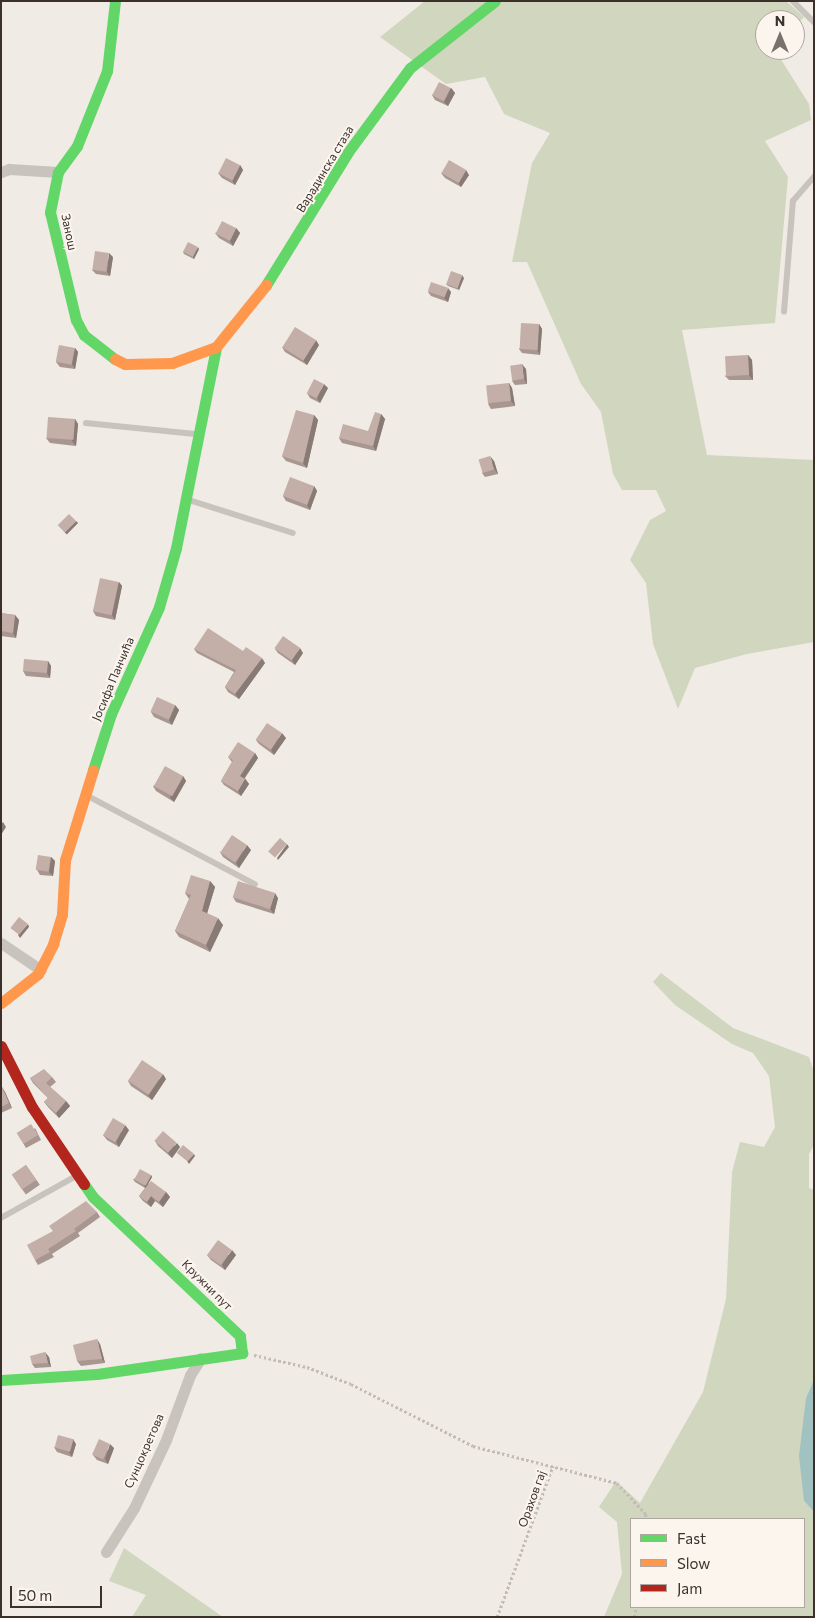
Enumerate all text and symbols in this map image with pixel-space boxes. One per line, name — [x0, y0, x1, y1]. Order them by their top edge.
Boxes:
north arrow — [755, 10, 805, 60]
text: N — [775, 12, 785, 29]
street label: Варадинска стаза — [293, 123, 357, 215]
street label: Занош — [58, 212, 80, 252]
street label: Јосифа Панчића — [89, 635, 137, 723]
street label: Кружни пут — [179, 1257, 235, 1313]
street label: Сунцокретова — [121, 1411, 167, 1491]
street label: Орахов гај — [515, 1469, 549, 1529]
legend — [630, 1518, 805, 1608]
text: Fast — [677, 1529, 706, 1547]
text: Slow — [677, 1554, 710, 1572]
scale bar — [12, 1576, 105, 1608]
text: Jam — [677, 1579, 702, 1597]
text: 50 m — [18, 1586, 52, 1604]

